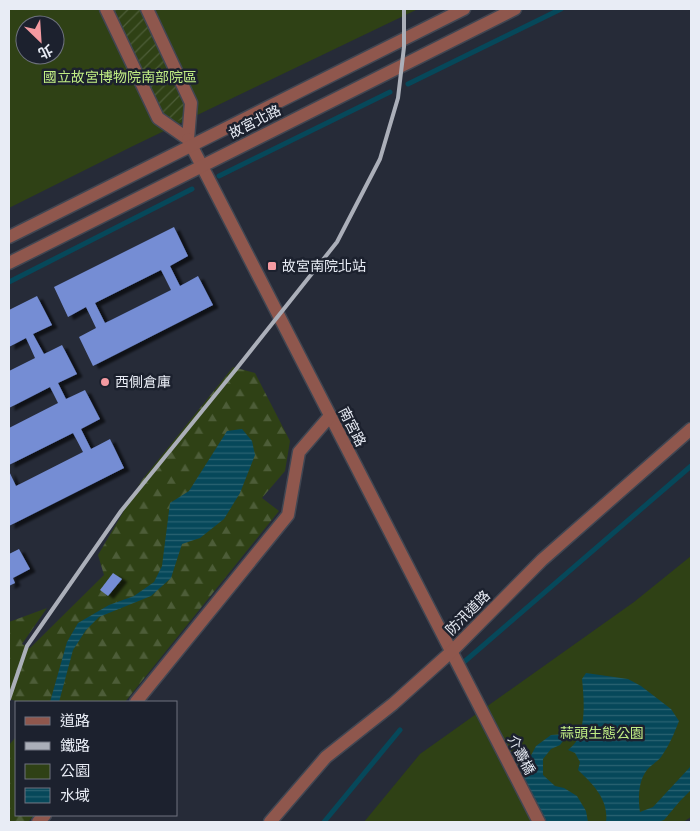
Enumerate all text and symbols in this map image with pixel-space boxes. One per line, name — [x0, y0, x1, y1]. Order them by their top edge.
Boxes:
north arrow — [15, 15, 65, 65]
text: 北 — [35, 41, 55, 62]
park label: 國立故宮博物院南部院區 — [43, 69, 197, 86]
street label: 故宮北路 — [226, 102, 284, 142]
place label: 故宮南院北站 — [282, 258, 366, 275]
marker: 故宮南院北站 — [266, 260, 278, 272]
place label: 西側倉庫 — [115, 374, 171, 391]
marker: 西側倉庫 — [99, 376, 111, 388]
street label: 南宮路 — [335, 404, 369, 450]
street label: 防汛道路 — [442, 587, 494, 639]
legend — [15, 701, 178, 816]
text: 道路 — [60, 712, 90, 730]
park label: 蒜頭生態公園 — [560, 725, 644, 742]
street label: 介壽橋 — [504, 732, 538, 778]
text: 鐵路 — [60, 737, 90, 755]
text: 公園 — [60, 762, 90, 780]
text: 水域 — [60, 787, 90, 805]

